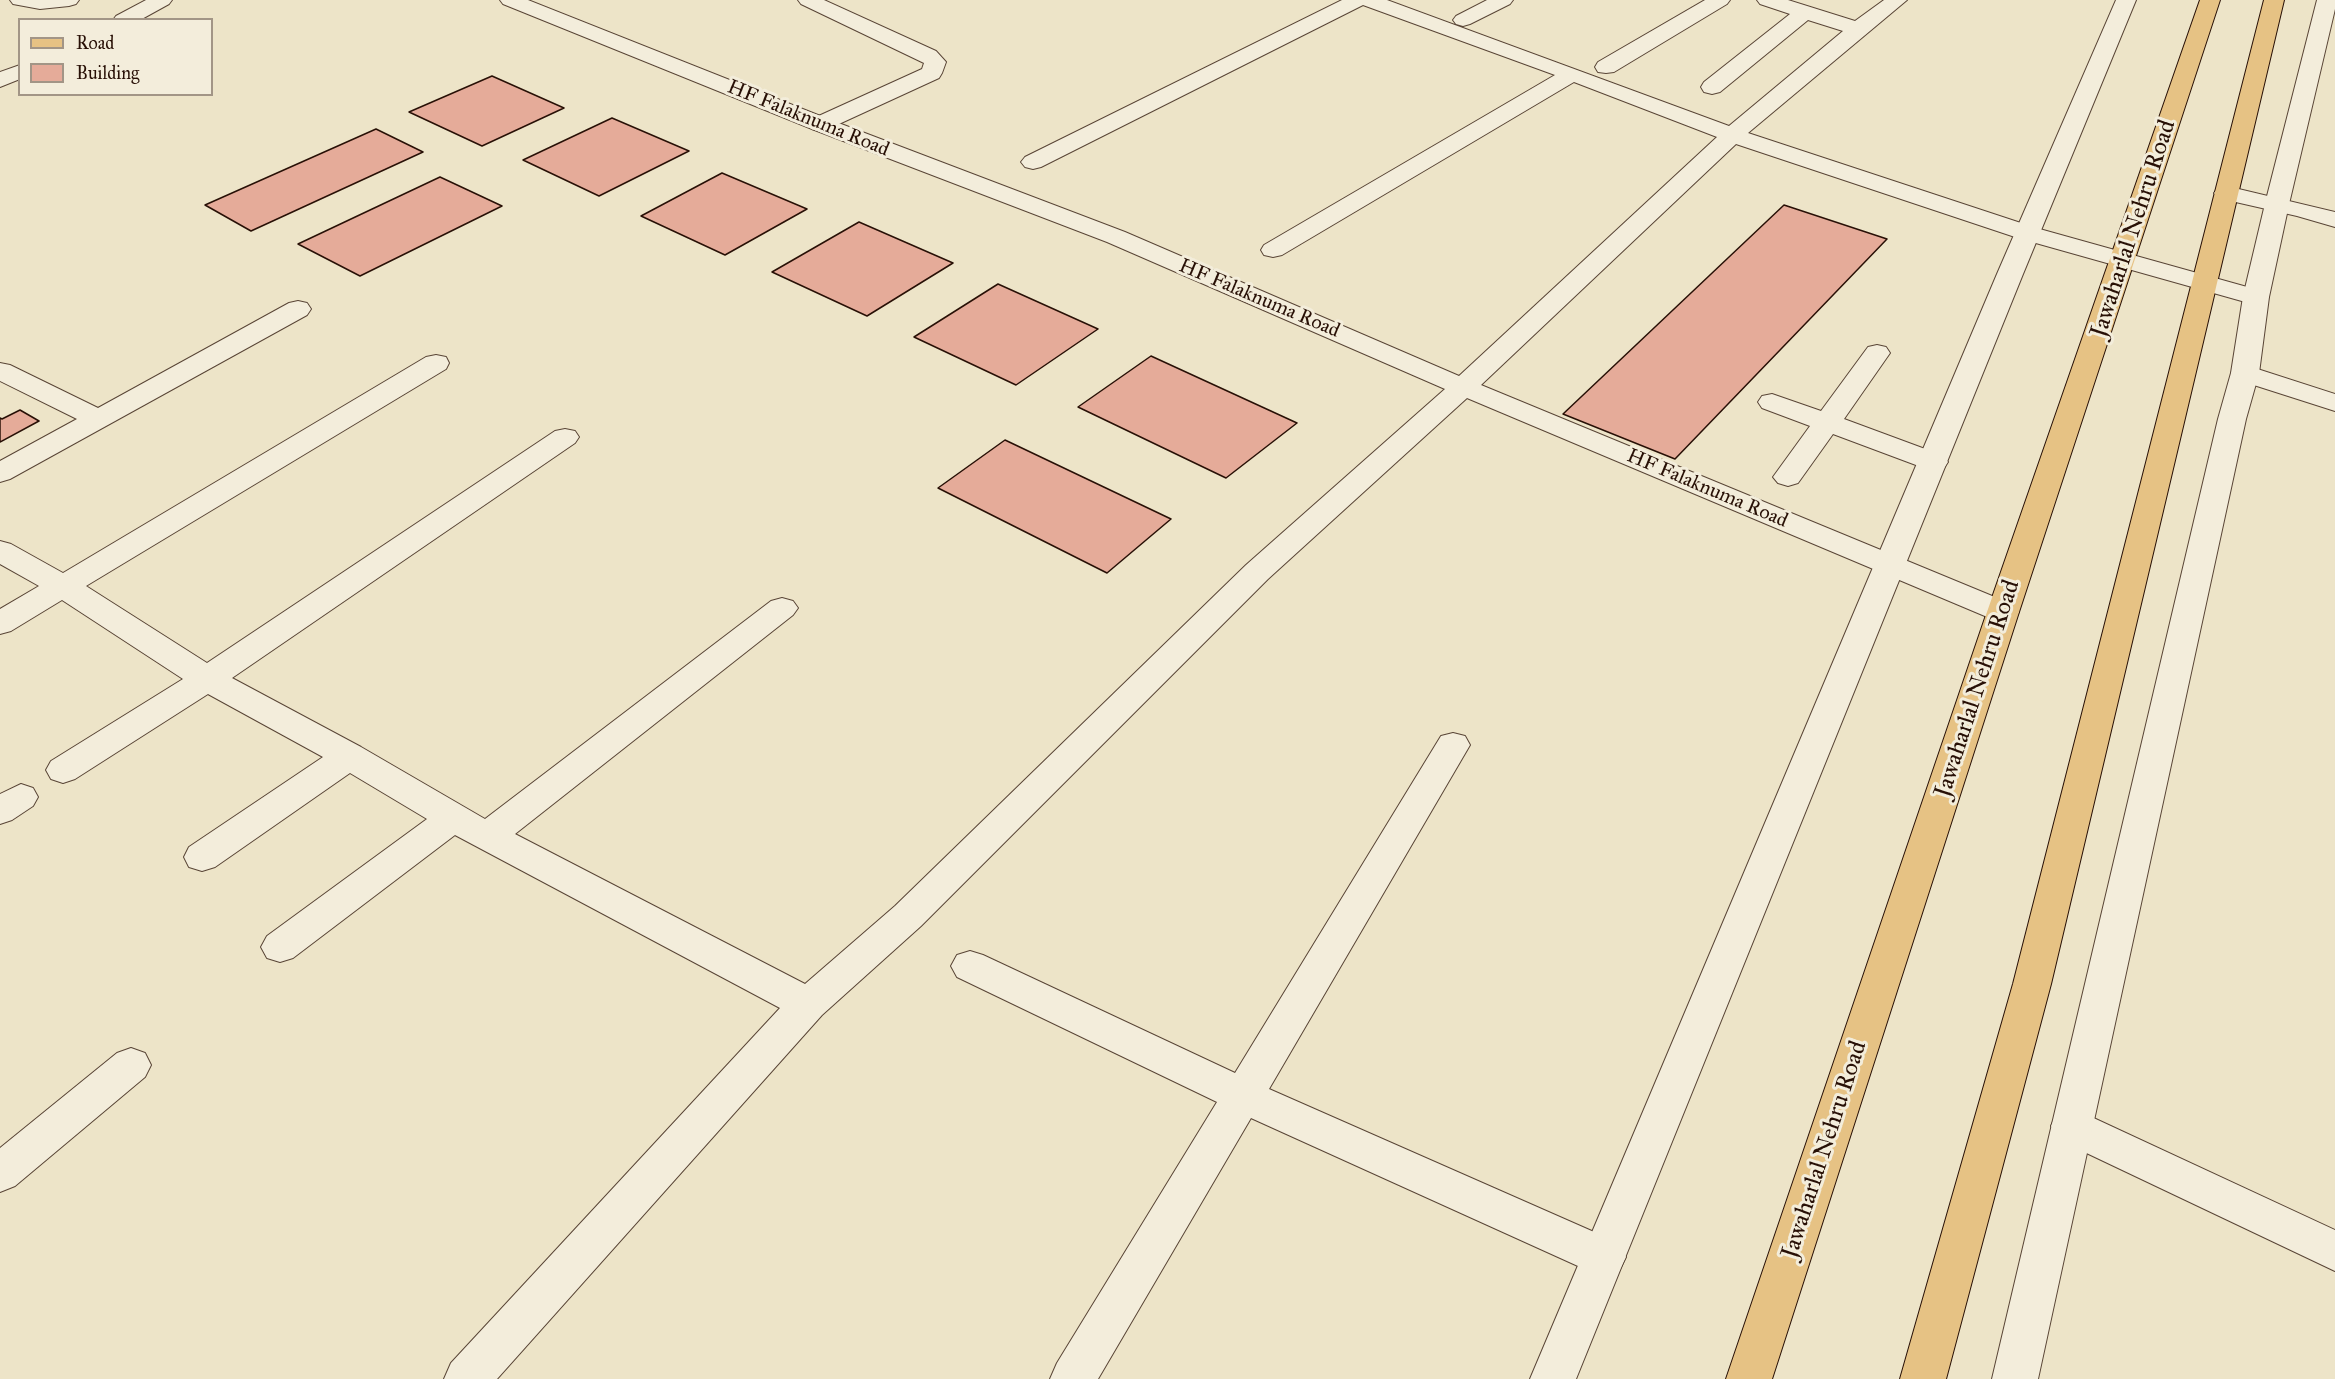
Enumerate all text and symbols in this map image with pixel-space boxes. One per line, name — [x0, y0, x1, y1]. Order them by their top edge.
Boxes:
legend — [18, 18, 213, 96]
text: Road — [76, 32, 114, 54]
text: Building — [76, 62, 139, 84]
street label: HF Falaknuma Road — [724, 76, 892, 162]
street label: Jawaharlal Nehru Road — [2085, 117, 2183, 341]
street label: HF Falaknuma Road — [1175, 254, 1343, 344]
street label: HF Falaknuma Road — [1623, 444, 1791, 534]
street label: Jawaharlal Nehru Road — [1929, 577, 2027, 801]
street label: Jawaharlal Nehru Road — [1776, 1038, 1874, 1262]

